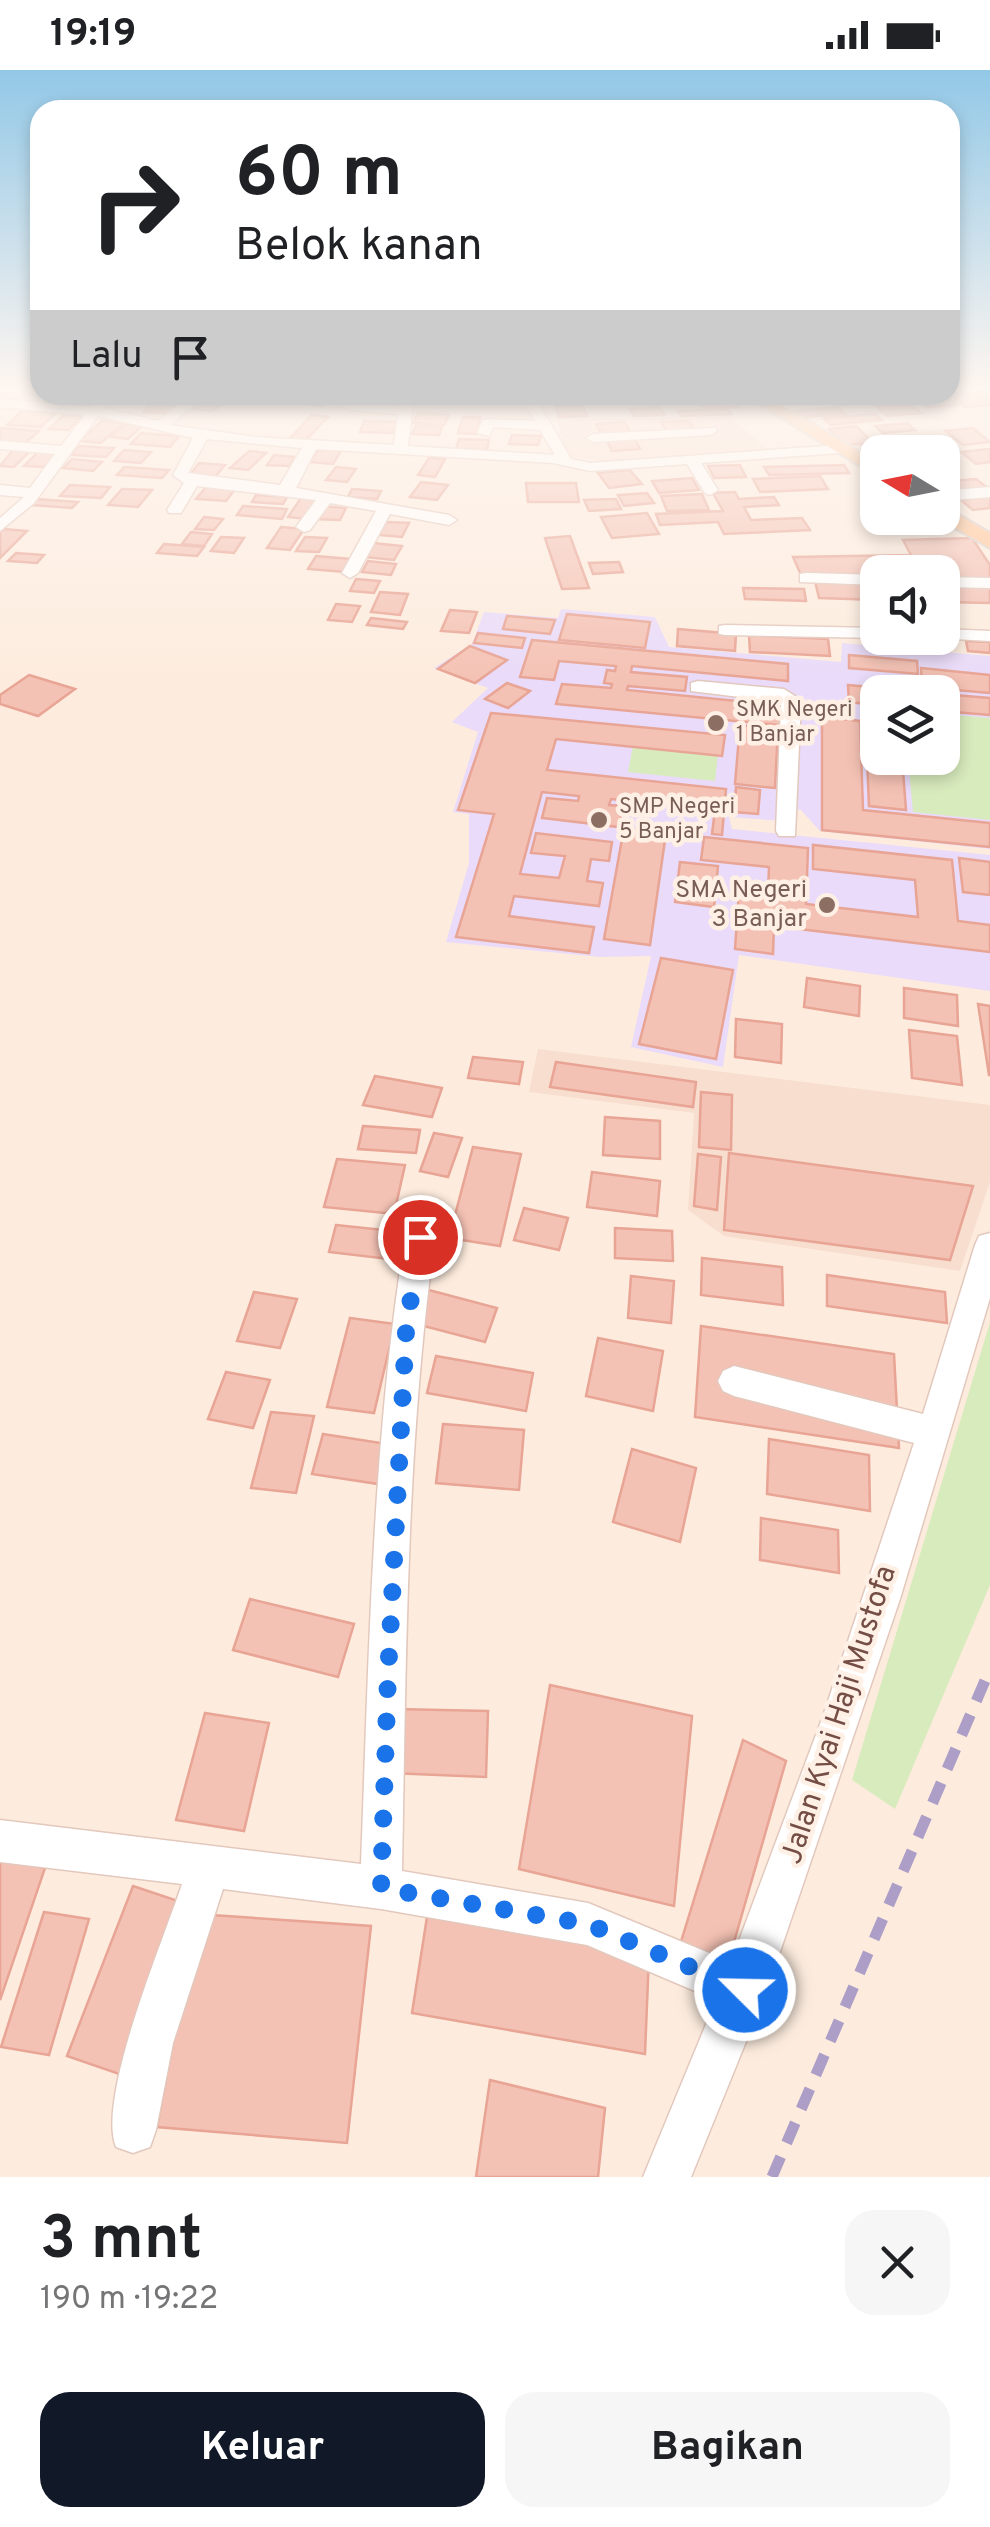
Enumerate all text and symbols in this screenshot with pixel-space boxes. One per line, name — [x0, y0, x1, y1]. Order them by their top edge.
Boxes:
text: 19:19 — [50, 11, 136, 60]
text: 60 m — [235, 132, 403, 221]
icon: right — [70, 140, 200, 270]
text: Belok kanan — [235, 219, 483, 276]
icon: arrive — [163, 330, 218, 385]
text: Lalu — [70, 333, 143, 382]
north arrow — [860, 435, 960, 535]
map controls — [860, 435, 960, 775]
button: sound — [860, 555, 960, 655]
button: layers — [860, 675, 960, 775]
place label: SMK Negeri 1 Banjar — [736, 697, 853, 749]
marker: SMK Negeri 1 Banjar — [705, 712, 727, 734]
place label: SMP Negeri 5 Banjar — [619, 794, 735, 846]
marker: SMP Negeri 5 Banjar — [588, 809, 610, 831]
place label: SMA Negeri 3 Banjar — [675, 875, 807, 936]
marker: SMA Negeri 3 Banjar — [816, 894, 838, 916]
pin — [378, 1195, 463, 1280]
icon: arrive — [393, 1210, 448, 1265]
street label: Jalan Kyai Haji Mustofa — [774, 1561, 906, 1869]
position arrow — [693, 1938, 797, 2042]
text: 3 mnt — [40, 2204, 202, 2280]
button: close — [845, 2210, 950, 2315]
text: 190 m · 19:22 — [40, 2280, 218, 2320]
button: Keluar — [40, 2392, 485, 2507]
button: Bagikan — [505, 2392, 950, 2507]

